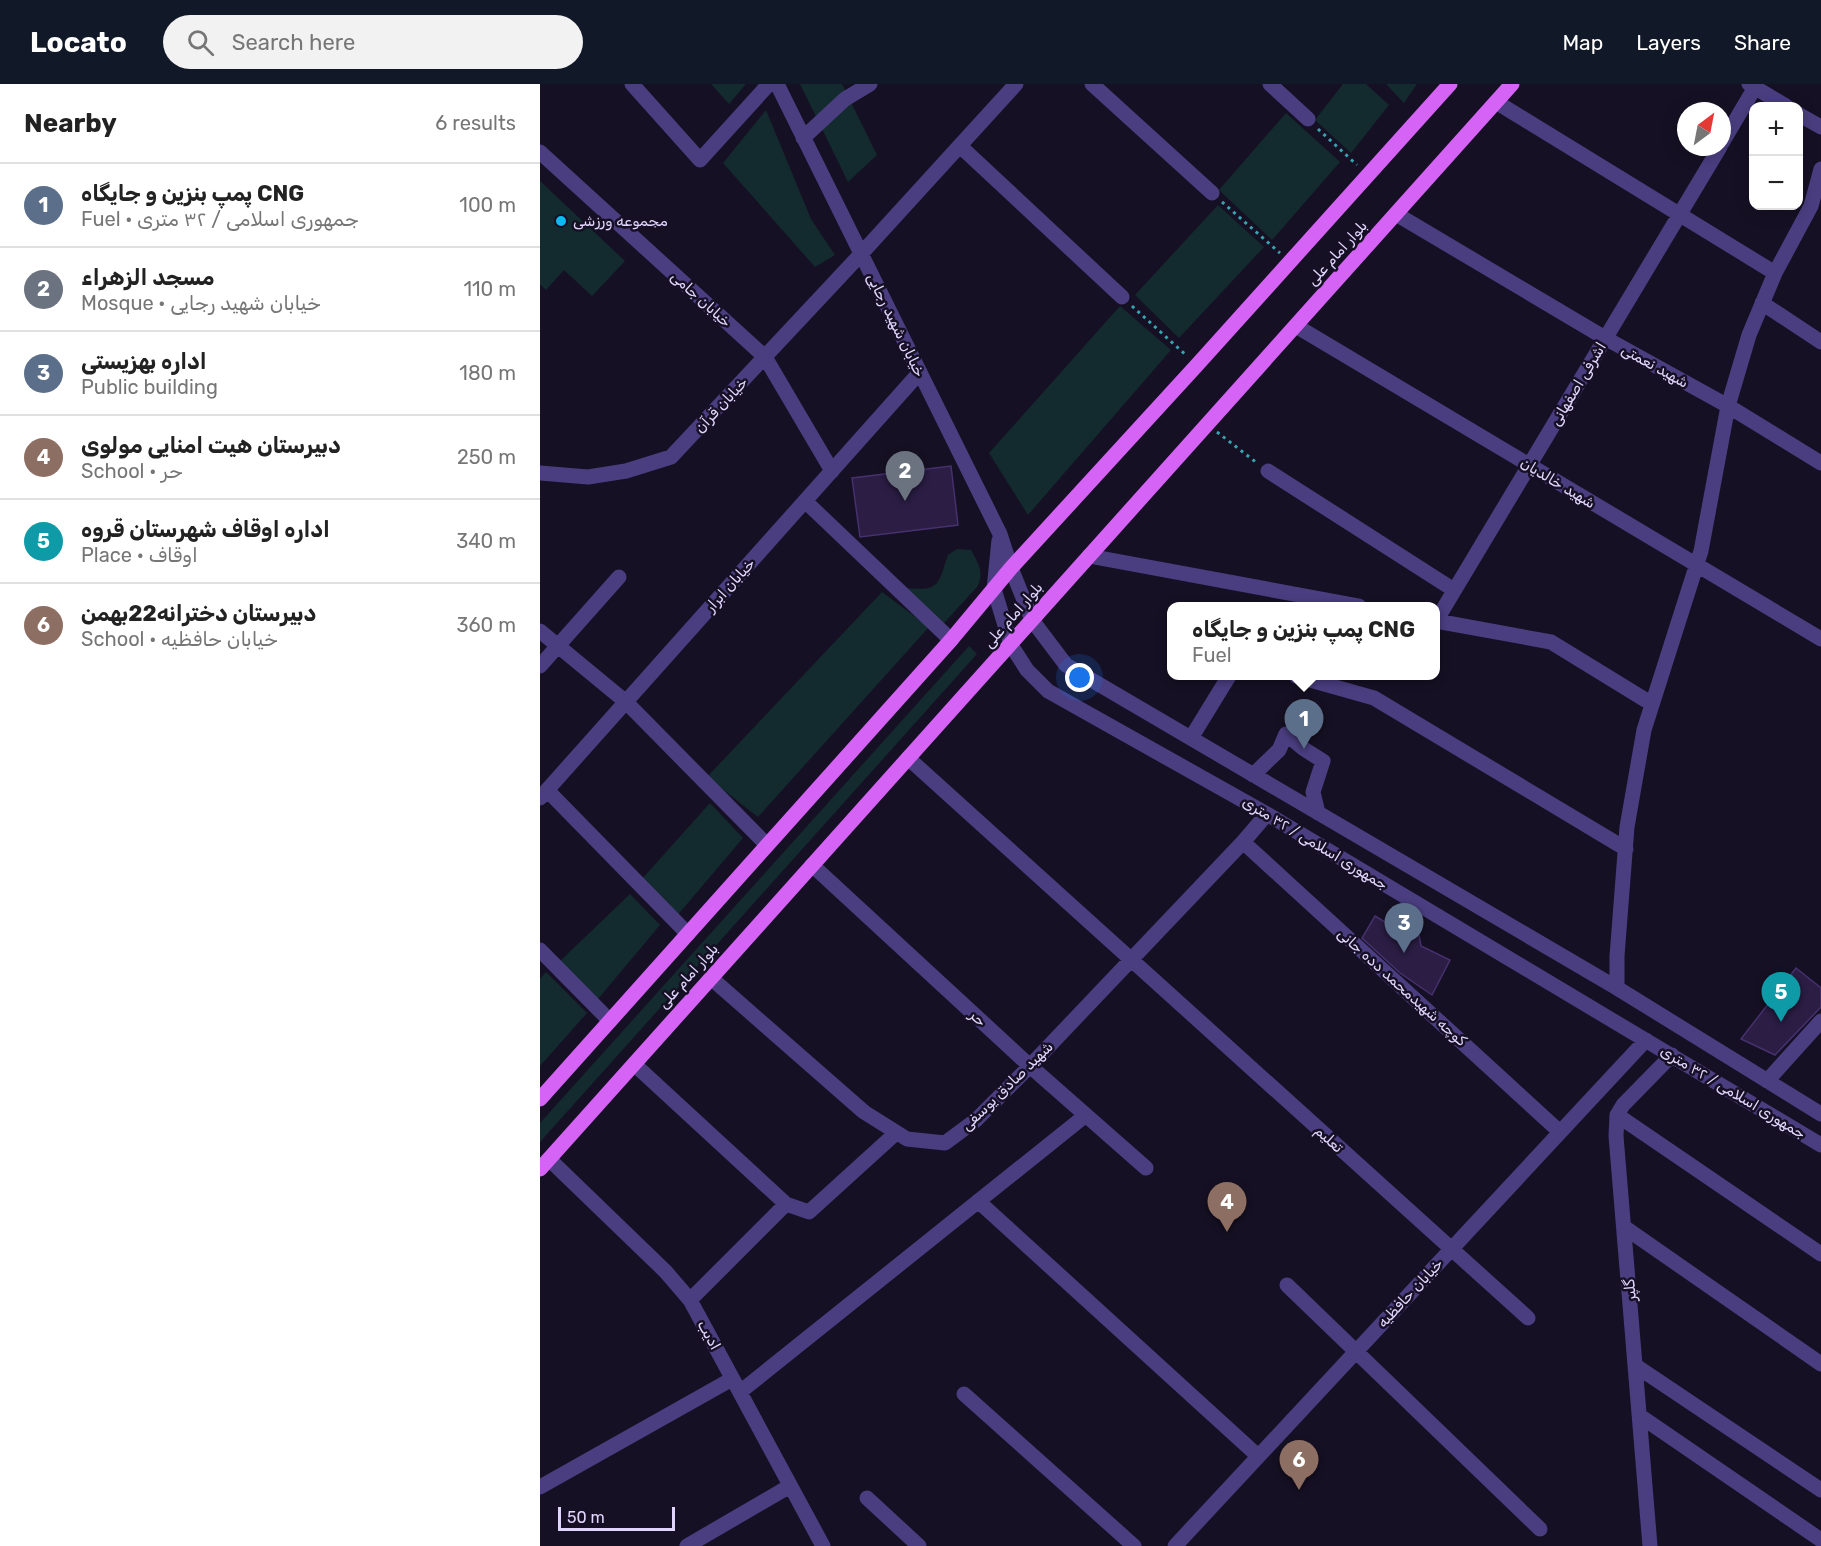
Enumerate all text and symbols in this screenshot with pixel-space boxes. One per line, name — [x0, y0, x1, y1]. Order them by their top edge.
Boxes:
search box — [163, 15, 583, 69]
text: Locato — [30, 26, 127, 59]
icon: search — [184, 26, 217, 59]
text: Search here — [232, 29, 355, 56]
text: Map — [1562, 30, 1603, 55]
text: Layers — [1636, 30, 1701, 55]
text: Share — [1734, 30, 1791, 55]
north arrow — [1677, 102, 1731, 156]
map controls — [1749, 102, 1803, 210]
button: + — [1749, 102, 1803, 156]
text: Nearby — [24, 108, 117, 139]
text: 6 results — [435, 111, 516, 135]
button: − — [1749, 156, 1803, 210]
text: پمپ بنزین و جایگاه CNG — [81, 180, 304, 207]
text: 1 — [39, 193, 48, 217]
text: 100 m — [459, 193, 516, 217]
text: Fuel · جمهوری اسلامی / ۳۲ متری — [81, 207, 359, 231]
place label: مجموعه ورزشی — [573, 212, 668, 231]
marker: مجموعه ورزشی — [554, 214, 568, 228]
street label: بلوار امام علی — [1303, 217, 1372, 290]
text: مسجد الزهراء — [81, 264, 215, 291]
street label: خیابان جامی — [667, 267, 735, 331]
street label: خیابان شهید رجایی — [863, 270, 929, 380]
text: 2 — [37, 277, 50, 301]
text: 110 m — [464, 277, 516, 301]
text: Mosque · خیابان شهید رجایی — [81, 291, 321, 315]
street label: اشرفی اصفهانی — [1546, 339, 1610, 429]
street label: شهید نعمتی — [1618, 340, 1692, 392]
text: اداره بهزیستی — [81, 348, 207, 375]
text: 3 — [37, 361, 50, 385]
text: 180 m — [459, 361, 516, 385]
street label: خیابان قرآن — [691, 373, 751, 437]
text: Public building — [81, 375, 218, 399]
text: دبیرستان هیت امنایی مولوی — [81, 432, 341, 459]
text: 4 — [37, 445, 50, 469]
text: 250 m — [457, 445, 516, 469]
pin: 2 — [886, 452, 925, 501]
street label: شهید خالدیان — [1517, 454, 1599, 512]
text: School · حر — [81, 459, 183, 483]
text: اداره اوقاف شهرستان قروه — [81, 516, 330, 543]
text: 5 — [37, 529, 50, 553]
text: 340 m — [456, 529, 516, 553]
text: Place · اوقاف — [81, 543, 198, 567]
street label: خیابان ابرار — [701, 555, 759, 616]
street label: بلوار امام علی — [980, 578, 1047, 652]
text: دبیرستان دخترانه22بهمن — [81, 600, 316, 627]
popup — [1167, 602, 1440, 680]
text: 6 — [37, 613, 50, 637]
text: 360 m — [457, 613, 516, 637]
text: پمپ بنزین و جایگاه CNG — [1192, 616, 1415, 643]
text: School · خیابان حافظیه — [81, 627, 278, 651]
text: Fuel — [1192, 643, 1232, 667]
your location — [1065, 663, 1094, 692]
pin: 1 — [1284, 700, 1323, 749]
street label: جمهوری اسلامی / ۳۲ متری — [1239, 792, 1391, 894]
pin: 3 — [1384, 904, 1424, 953]
street label: کوچه شهیدمحمد دده جانی — [1334, 924, 1470, 1050]
street label: بلوار امام علی — [654, 940, 723, 1013]
pin: 5 — [1762, 972, 1800, 1022]
street label: حر — [965, 1005, 990, 1030]
street label: شهید صادق یوسفی — [957, 1038, 1057, 1134]
street label: جمهوری اسلامی / ۳۲ متری — [1657, 1041, 1809, 1143]
street label: تعلیم — [1310, 1122, 1347, 1157]
pin: 4 — [1208, 1182, 1246, 1232]
street label: خیابان حافظیه — [1373, 1255, 1447, 1331]
street label: گلپر — [1620, 1278, 1641, 1303]
street label: ادیب — [694, 1317, 724, 1353]
pin: 6 — [1280, 1440, 1318, 1490]
scale bar — [558, 1504, 675, 1532]
text: 50 m — [567, 1508, 605, 1527]

